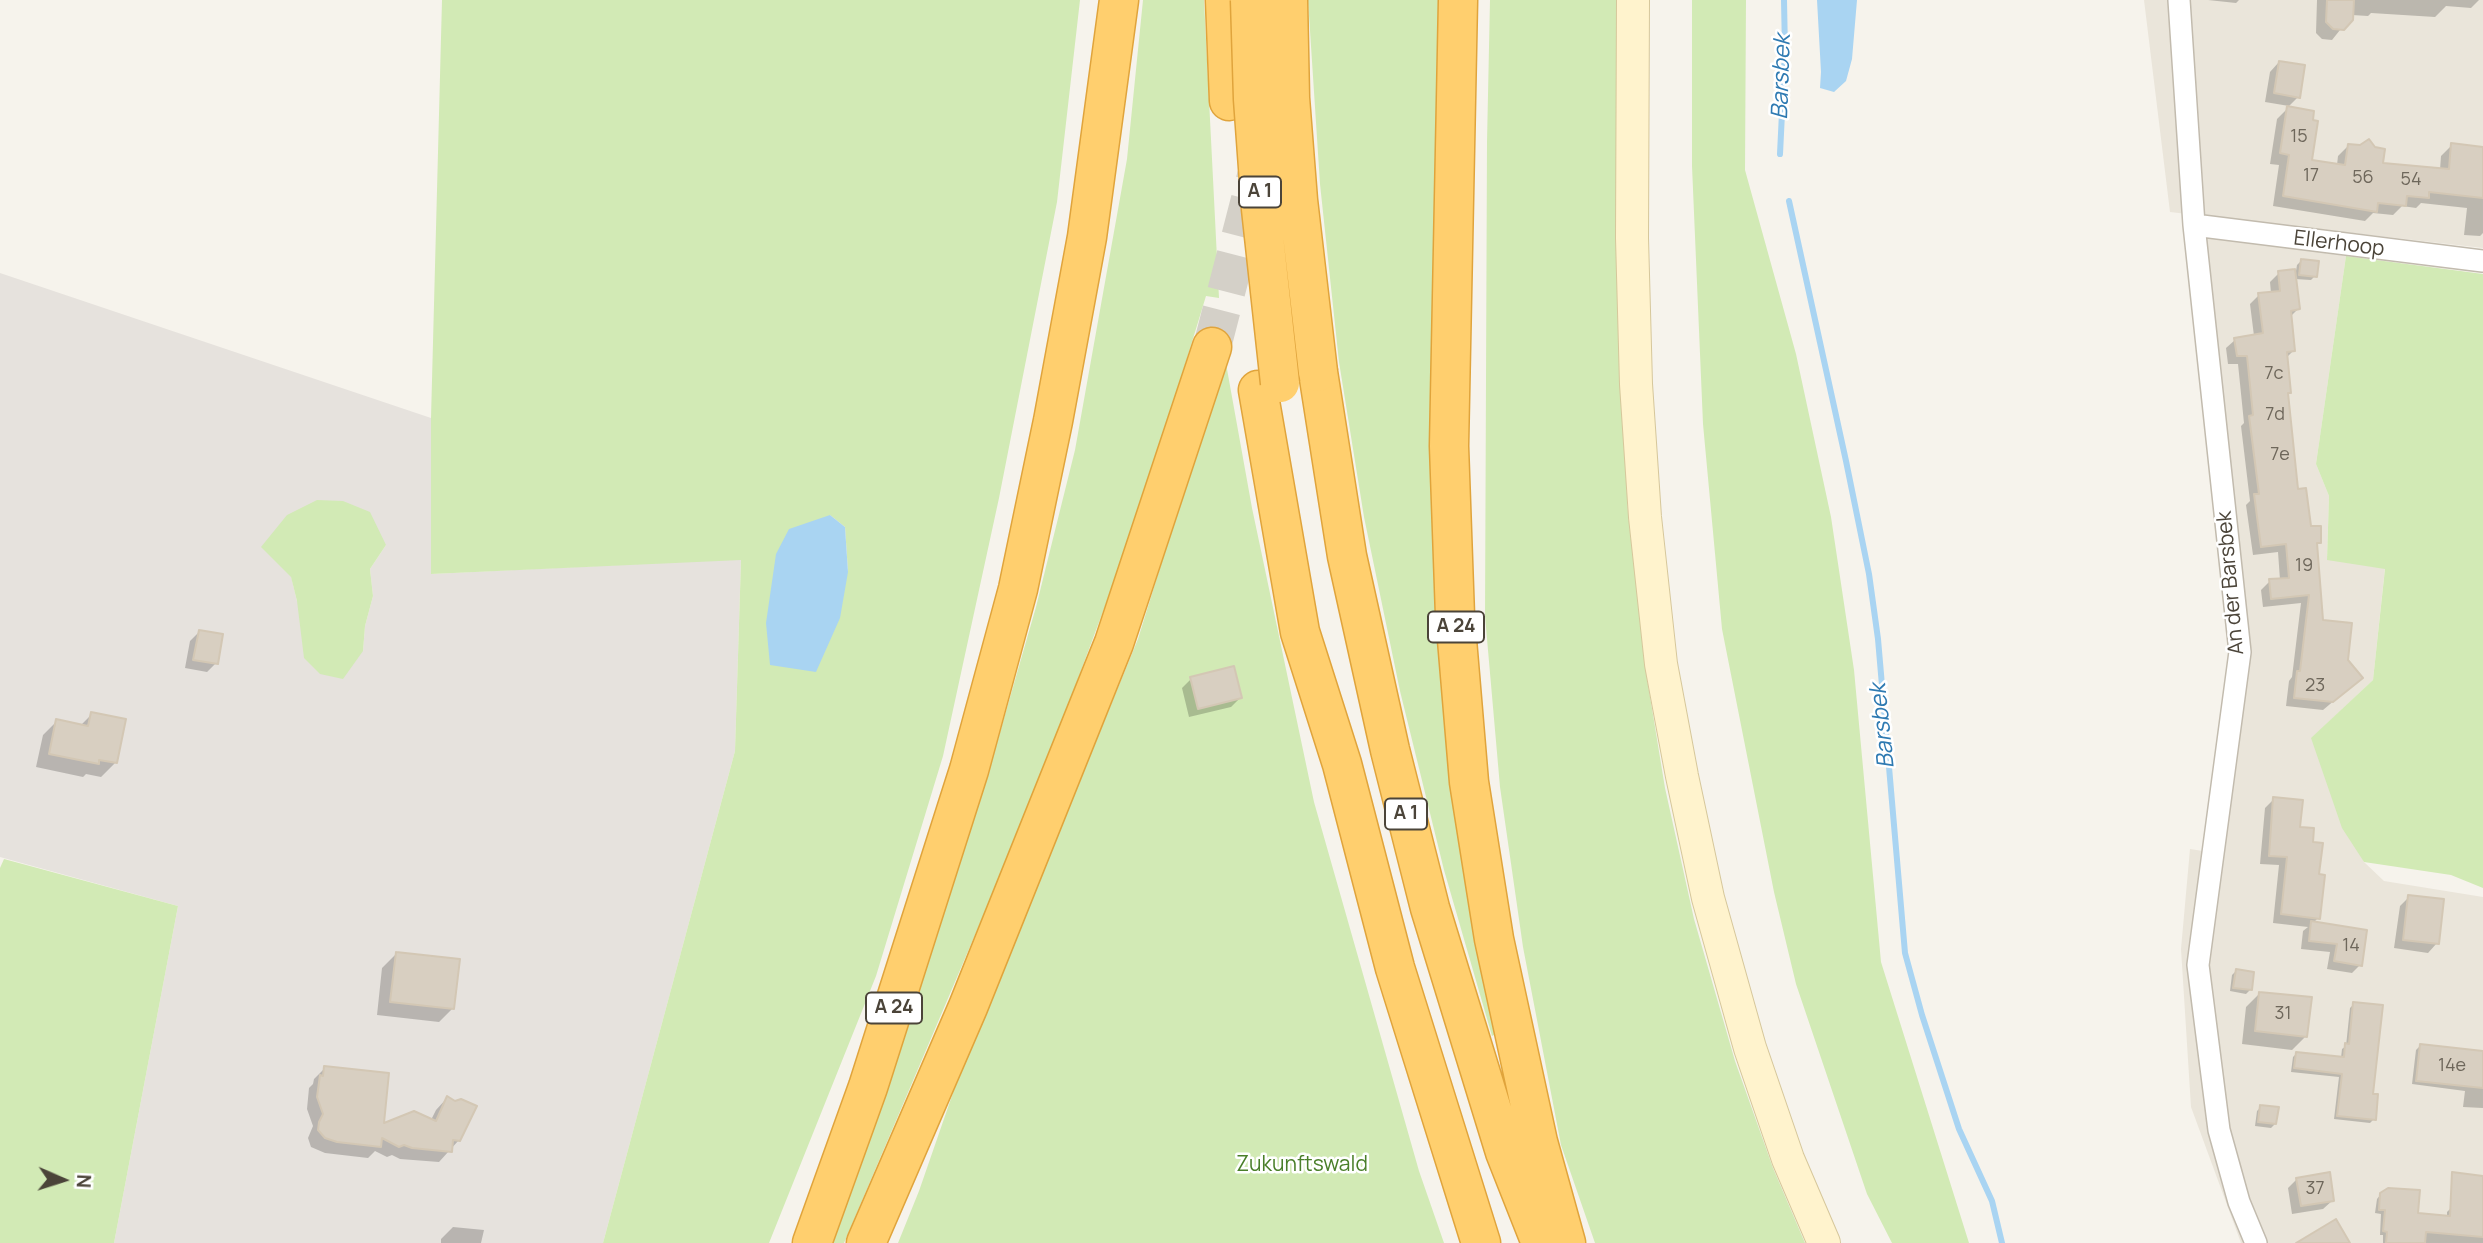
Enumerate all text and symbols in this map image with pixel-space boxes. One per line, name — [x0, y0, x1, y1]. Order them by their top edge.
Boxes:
water label: Barsbek — [1767, 34, 1797, 120]
house number: 15 — [2290, 126, 2308, 148]
house number: 17 — [2303, 165, 2319, 187]
house number: 56 — [2352, 167, 2374, 189]
house number: 54 — [2400, 169, 2422, 191]
road number: A 1 — [1239, 176, 1281, 208]
street label: Ellerhoop — [2292, 226, 2386, 262]
house number: 7c — [2265, 363, 2283, 385]
house number: 7d — [2265, 404, 2285, 426]
house number: 7e — [2270, 444, 2290, 466]
street label: An der Barsbek — [2212, 510, 2250, 656]
house number: 19 — [2295, 555, 2313, 577]
road number: A 24 — [1428, 612, 1484, 642]
house number: 23 — [2305, 675, 2325, 697]
water label: Barsbek — [1865, 682, 1901, 770]
road number: A 1 — [1385, 799, 1427, 830]
house number: 14 — [2342, 935, 2360, 957]
road number: A 24 — [866, 992, 922, 1024]
house number: 31 — [2275, 1003, 2291, 1025]
house number: 14e — [2438, 1055, 2466, 1077]
north arrow — [28, 1145, 98, 1215]
park label: Zukunftswald — [1236, 1152, 1368, 1178]
text: N — [71, 1174, 97, 1189]
house number: 37 — [2306, 1178, 2324, 1200]

